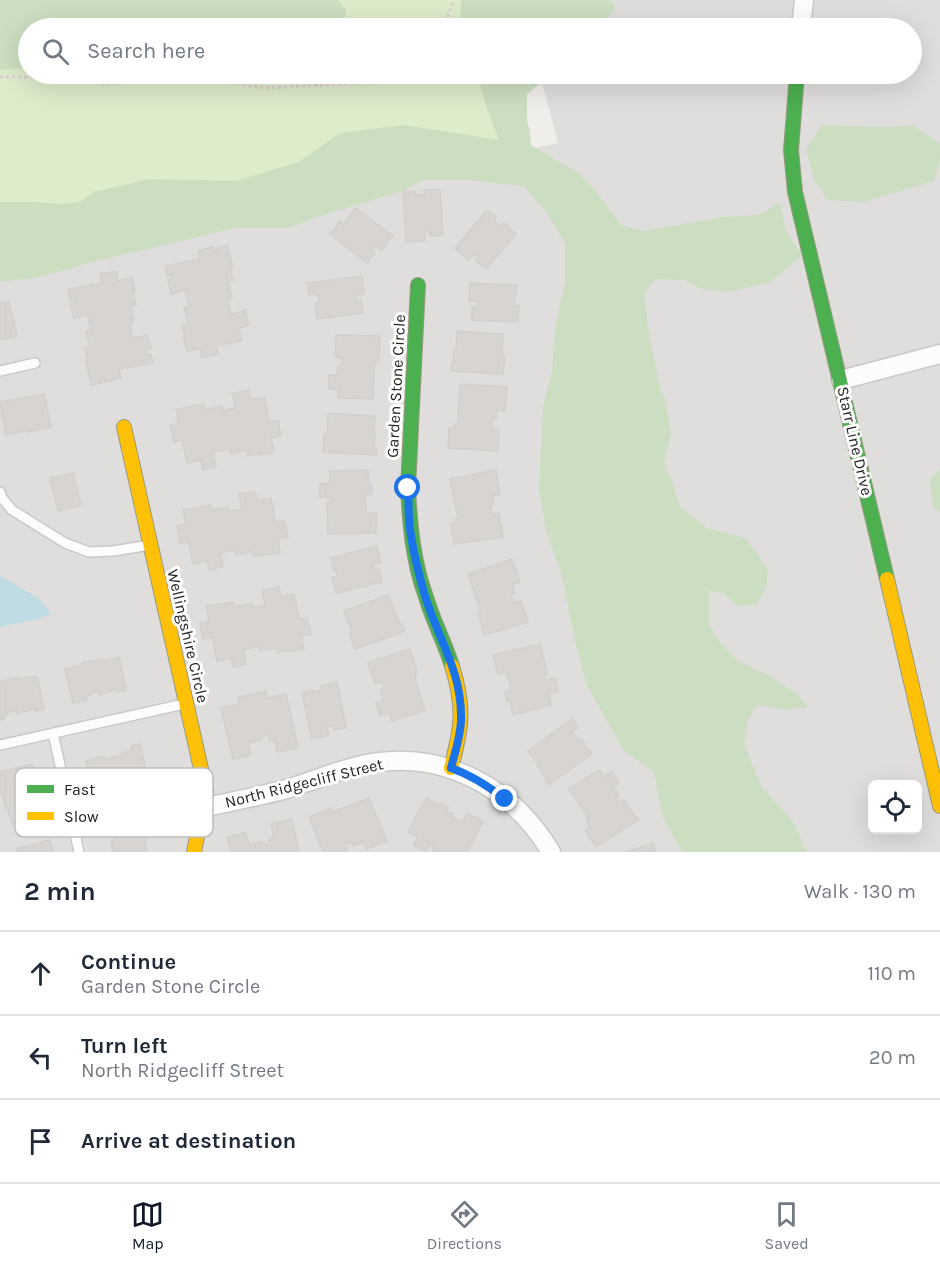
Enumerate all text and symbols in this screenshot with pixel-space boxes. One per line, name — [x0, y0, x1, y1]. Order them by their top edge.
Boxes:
search box — [18, 18, 922, 84]
icon: search — [39, 35, 72, 68]
text: Search here — [87, 38, 205, 64]
street label: Garden Stone Circle — [383, 314, 409, 458]
street label: Starr Line Drive — [833, 385, 877, 497]
route start — [394, 474, 420, 500]
street label: Wellingshire Circle — [163, 567, 213, 705]
street label: North Ridgecliff Street — [223, 754, 385, 812]
legend — [15, 768, 213, 837]
text: Fast — [64, 780, 95, 799]
map controls — [868, 780, 922, 834]
button: locate — [868, 780, 922, 834]
route end — [491, 785, 517, 811]
text: Slow — [64, 807, 99, 826]
text: 2 min — [24, 876, 96, 907]
text: Walk · 130 m — [804, 880, 916, 903]
text: Continue — [81, 949, 176, 975]
icon: ahead — [24, 957, 57, 990]
text: 110 m — [867, 962, 916, 985]
text: Garden Stone Circle — [81, 975, 260, 998]
text: Turn left — [81, 1033, 168, 1059]
icon: left — [24, 1041, 57, 1074]
text: 20 m — [869, 1046, 916, 1069]
text: North Ridgecliff Street — [81, 1059, 284, 1082]
icon: arrive — [24, 1125, 57, 1158]
text: Arrive at destination — [81, 1128, 296, 1154]
tab: Map — [131, 1198, 164, 1253]
tab: Directions — [427, 1198, 502, 1253]
tab: Saved — [765, 1198, 809, 1253]

